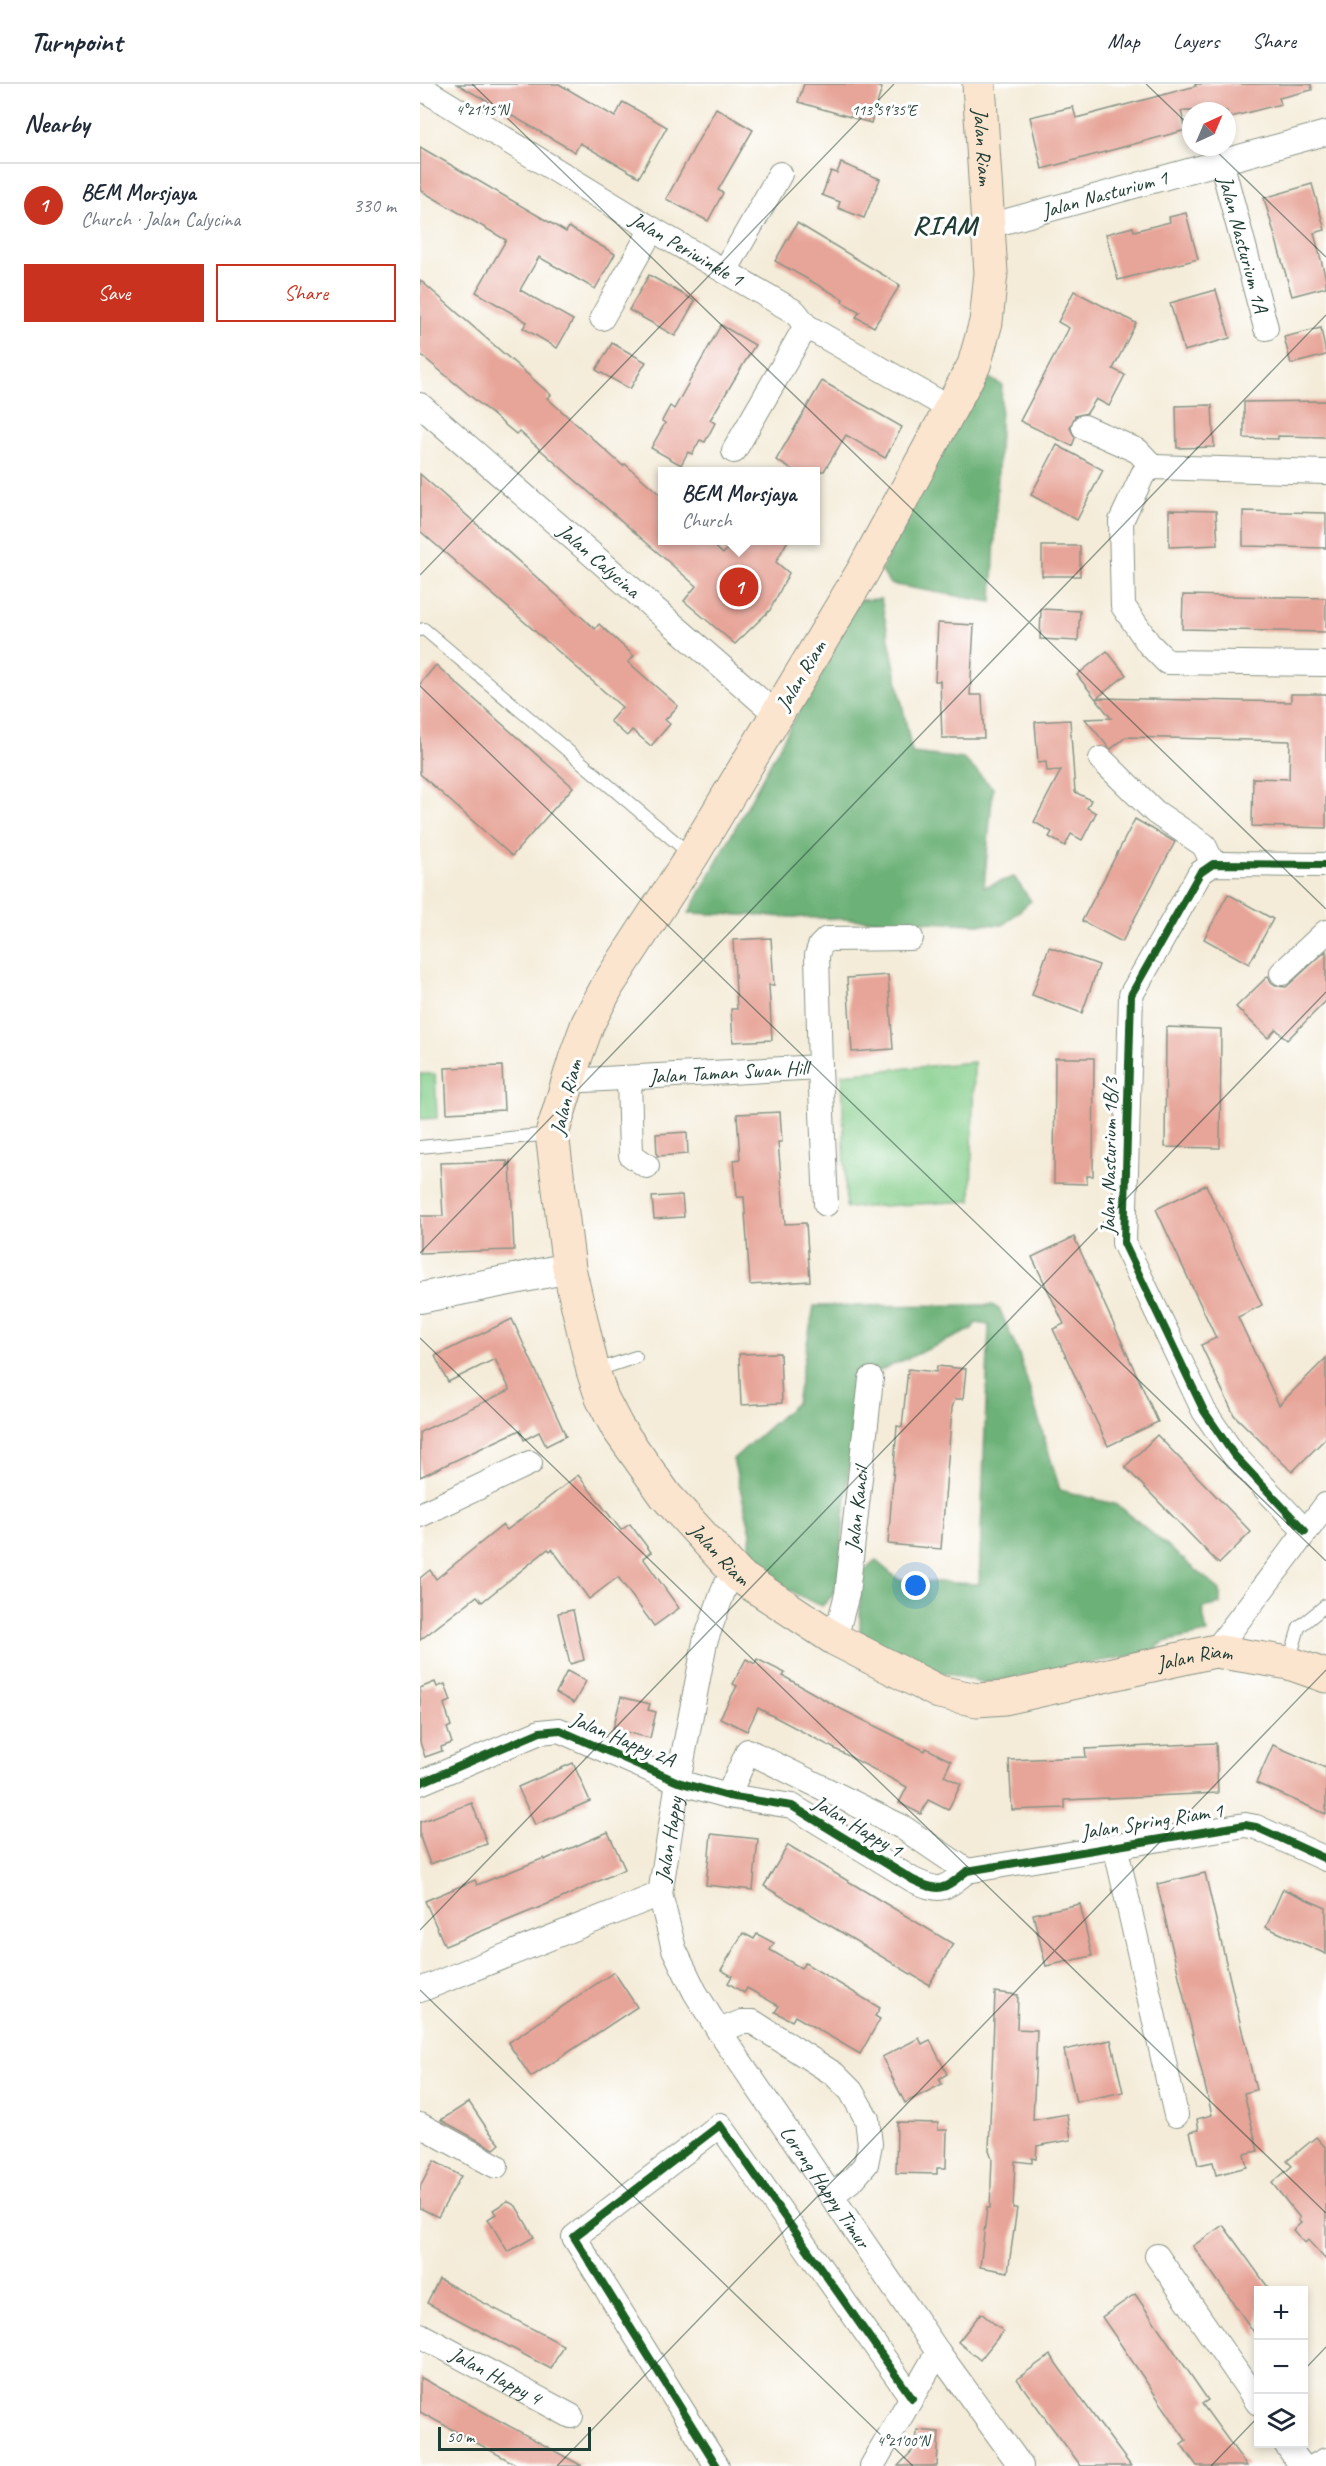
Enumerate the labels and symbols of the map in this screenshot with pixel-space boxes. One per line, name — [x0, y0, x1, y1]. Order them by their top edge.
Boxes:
text: 4°21'15"N — [456, 101, 511, 120]
text: 113°59'35"E — [852, 101, 918, 120]
north arrow — [1182, 102, 1236, 156]
street label: Jalan Riam — [968, 106, 998, 187]
street label: Jalan Nasturium 1 — [1038, 164, 1172, 224]
street label: Jalan Nasturium 1A — [1212, 172, 1275, 317]
street label: Jalan Periwinkle 1 — [624, 205, 749, 293]
district label: RIAM — [912, 208, 980, 242]
street label: Jalan Calycina — [552, 517, 647, 604]
pin: 1 — [720, 564, 758, 610]
street label: Jalan Riam — [769, 634, 833, 716]
street label: Jalan Taman Swan Hill — [647, 1054, 813, 1089]
street label: Jalan Riam — [544, 1055, 588, 1139]
street label: Jalan Nasturium 1B/3 — [1095, 1076, 1123, 1236]
street label: Jalan Kancil — [839, 1462, 874, 1554]
street label: Jalan Riam — [683, 1516, 755, 1593]
your location — [901, 1571, 930, 1600]
street label: Jalan Riam — [1153, 1638, 1236, 1677]
street label: Jalan Happy 2A — [566, 1705, 680, 1773]
street label: Jalan Happy 1 — [808, 1789, 909, 1864]
street label: Jalan Happy — [649, 1793, 689, 1884]
street label: Jalan Spring Riam 1 — [1078, 1797, 1226, 1845]
street label: Lorong Happy Timur — [774, 2121, 877, 2254]
street label: Jalan Happy 4 — [445, 2340, 548, 2412]
scale bar — [438, 2424, 591, 2452]
text: 4°21'00"N — [877, 2432, 932, 2451]

